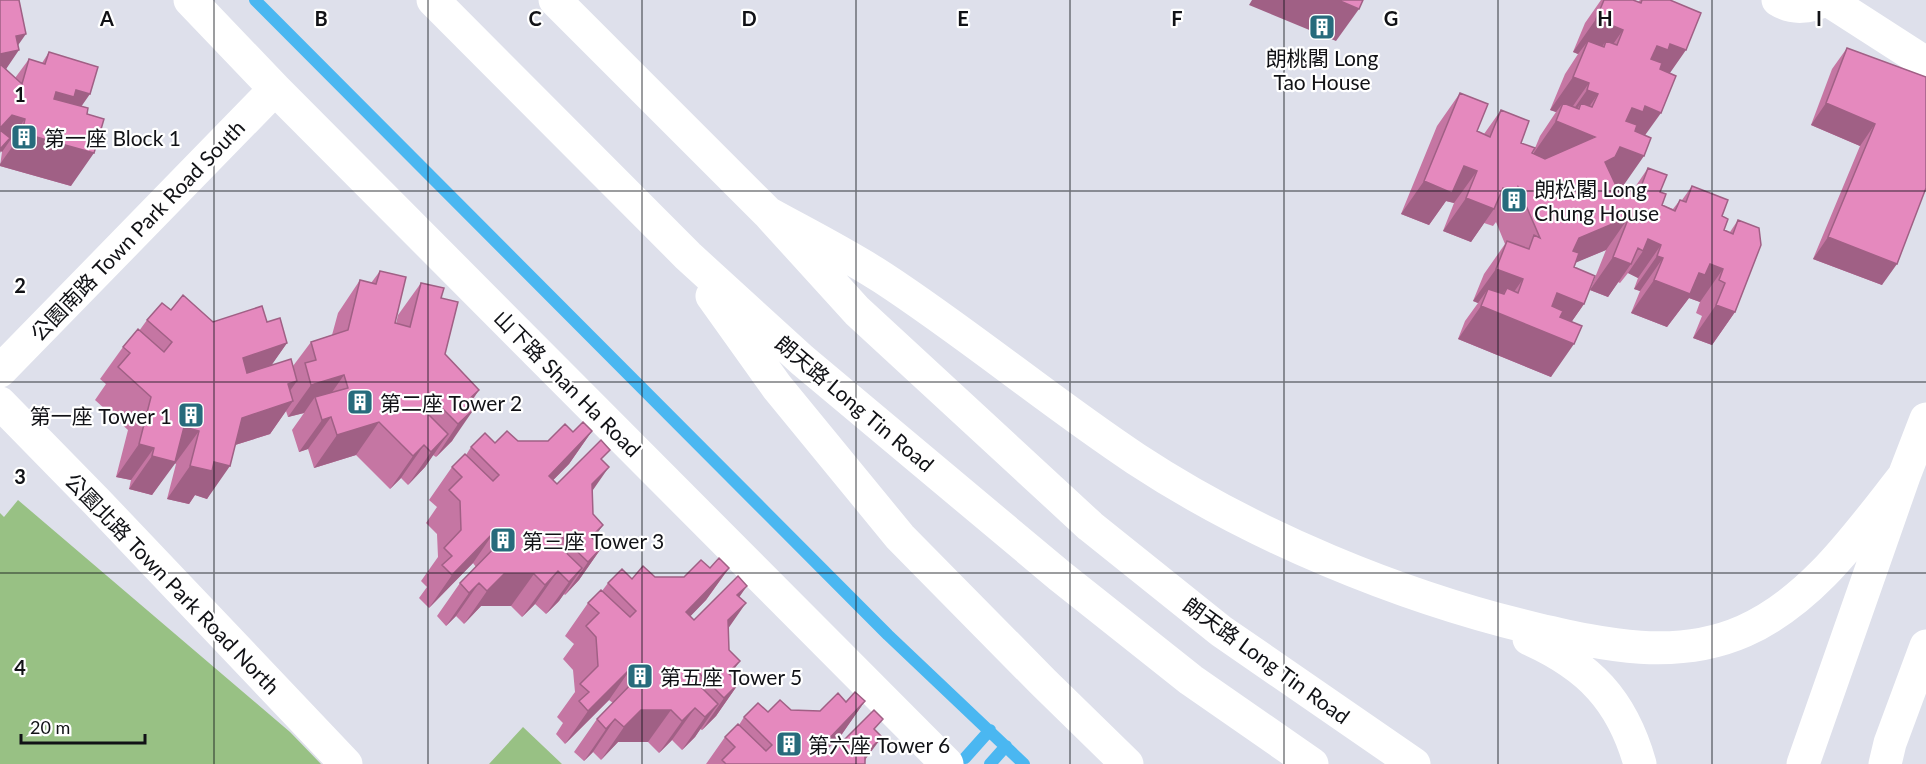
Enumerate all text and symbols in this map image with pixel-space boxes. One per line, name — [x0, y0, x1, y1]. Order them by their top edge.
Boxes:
text: A — [99, 6, 114, 30]
text: B — [314, 6, 328, 30]
text: C — [528, 6, 542, 30]
text: D — [741, 6, 757, 30]
text: E — [957, 6, 969, 30]
text: F — [1171, 6, 1183, 30]
text: G — [1384, 6, 1398, 30]
text: H — [1597, 6, 1613, 30]
text: I — [1816, 6, 1822, 30]
building icon: 朗桃閣 Long Tao House — [1307, 12, 1337, 42]
place label: 朗桃閣 Long Tao House — [1266, 45, 1379, 94]
text: 1 — [14, 82, 26, 106]
street label: 公園南路 Town Park Road South — [25, 114, 249, 346]
building icon: 第一座 Block 1 — [9, 122, 39, 152]
place label: 第一座 Block 1 — [44, 125, 181, 150]
place label: 朗松閣 Long Chung House — [1534, 176, 1659, 225]
building icon: 朗松閣 Long Chung House — [1499, 185, 1529, 215]
text: 2 — [14, 273, 26, 297]
street label: 山下路 Shan Ha Road — [490, 305, 646, 461]
street label: 朗天路 Long Tin Road — [771, 330, 939, 476]
building icon: 第二座 Tower 2 — [345, 387, 375, 417]
place label: 第二座 Tower 2 — [380, 390, 522, 415]
building icon: 第一座 Tower 1 — [176, 400, 206, 430]
place label: 第一座 Tower 1 — [30, 403, 172, 428]
text: 3 — [14, 464, 26, 488]
street label: 公園北路 Town Park Road North — [61, 467, 285, 699]
building icon: 第三座 Tower 3 — [488, 525, 518, 555]
place label: 第三座 Tower 3 — [522, 528, 664, 553]
street label: 朗天路 Long Tin Road — [1179, 591, 1355, 729]
text: 4 — [14, 655, 26, 679]
building icon: 第五座 Tower 5 — [625, 661, 655, 691]
place label: 第五座 Tower 5 — [660, 664, 802, 689]
scale bar — [21, 707, 146, 745]
text: 20 m — [30, 716, 70, 738]
building icon: 第六座 Tower 6 — [774, 729, 804, 759]
place label: 第六座 Tower 6 — [808, 732, 950, 757]

